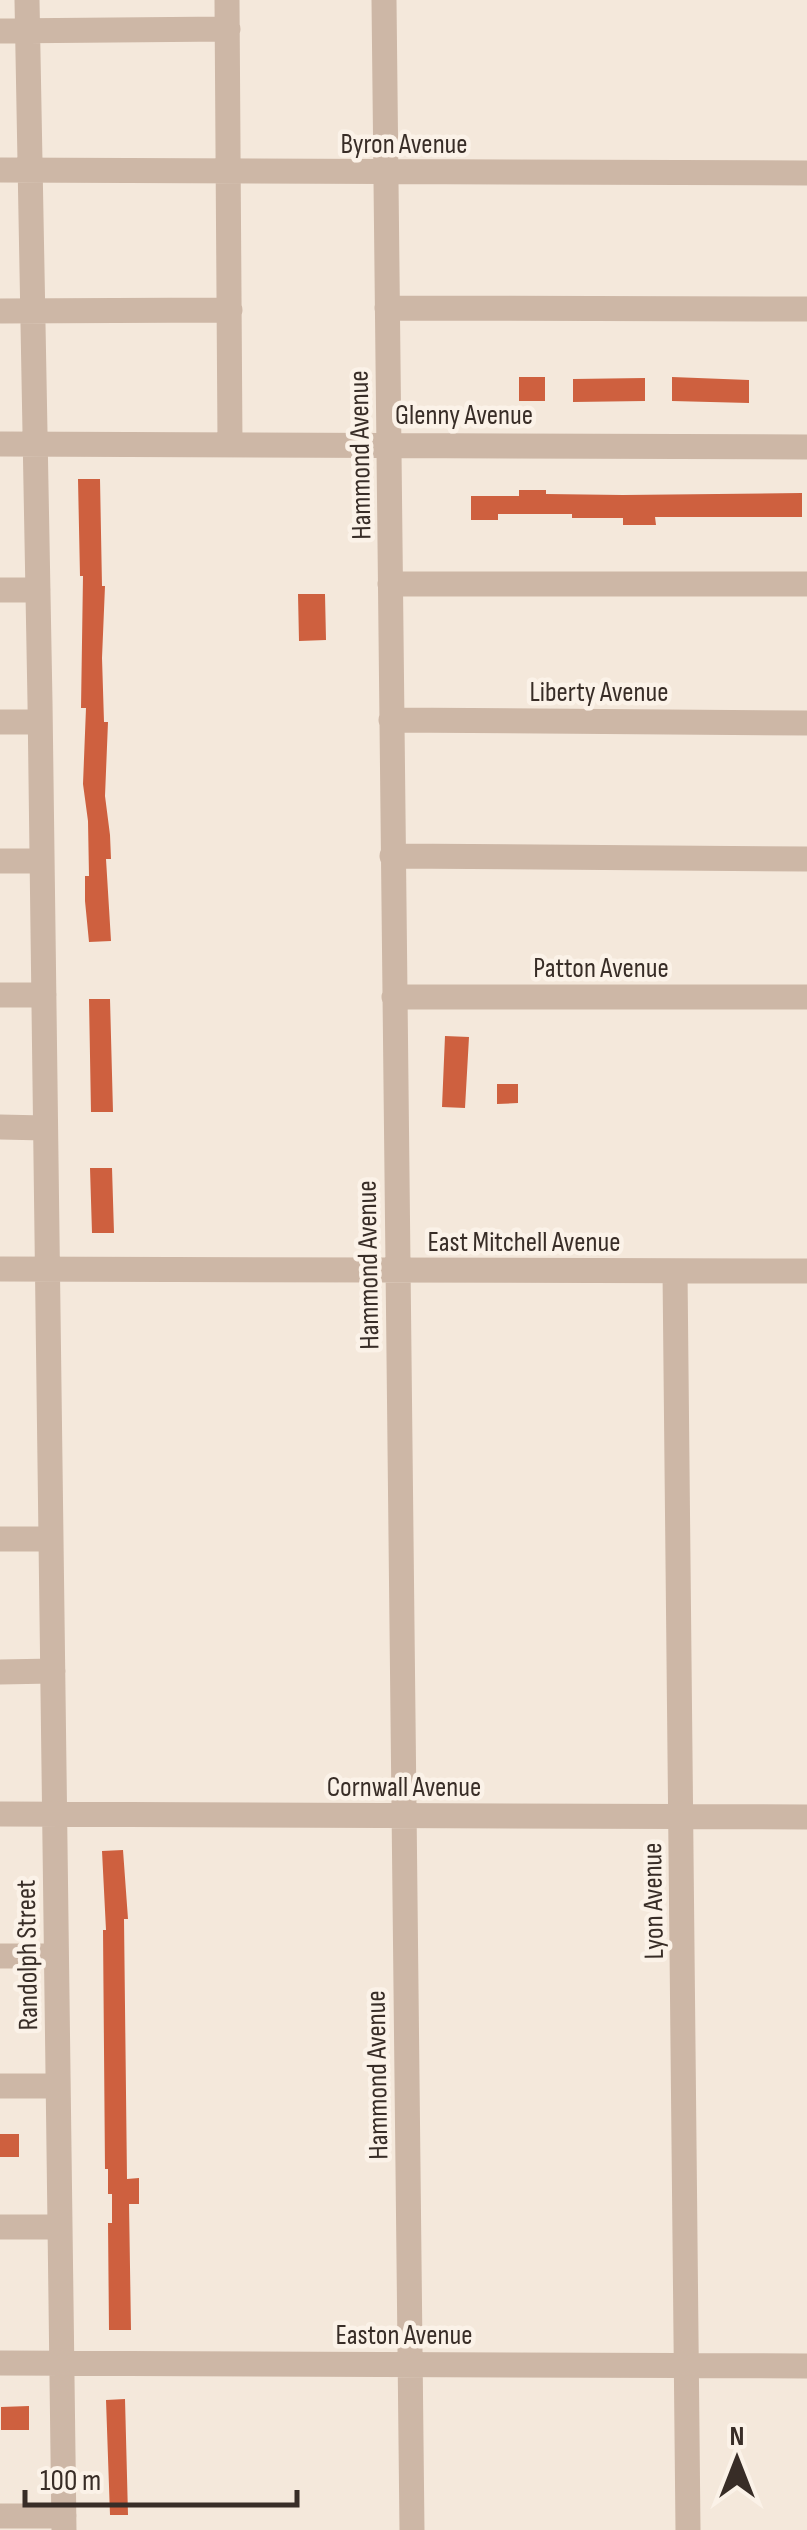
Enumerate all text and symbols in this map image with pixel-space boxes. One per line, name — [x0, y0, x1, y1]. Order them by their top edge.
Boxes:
street label: Byron Avenue — [340, 128, 468, 161]
street label: Hammond Avenue — [343, 370, 378, 540]
street label: Glenny Avenue — [395, 399, 533, 432]
street label: Liberty Avenue — [529, 676, 669, 709]
street label: Patton Avenue — [533, 952, 669, 985]
street label: Hammond Avenue — [351, 1180, 386, 1350]
street label: East Mitchell Avenue — [428, 1226, 620, 1259]
street label: Cornwall Avenue — [327, 1771, 481, 1804]
street label: Lyon Avenue — [636, 1842, 671, 1960]
street label: Randolph Street — [10, 1879, 45, 2031]
street label: Hammond Avenue — [360, 1990, 395, 2160]
street label: Easton Avenue — [336, 2319, 472, 2352]
north arrow — [687, 2410, 787, 2510]
text: N — [730, 2420, 744, 2453]
scale bar — [25, 2445, 298, 2507]
text: 100 m — [40, 2463, 101, 2499]

